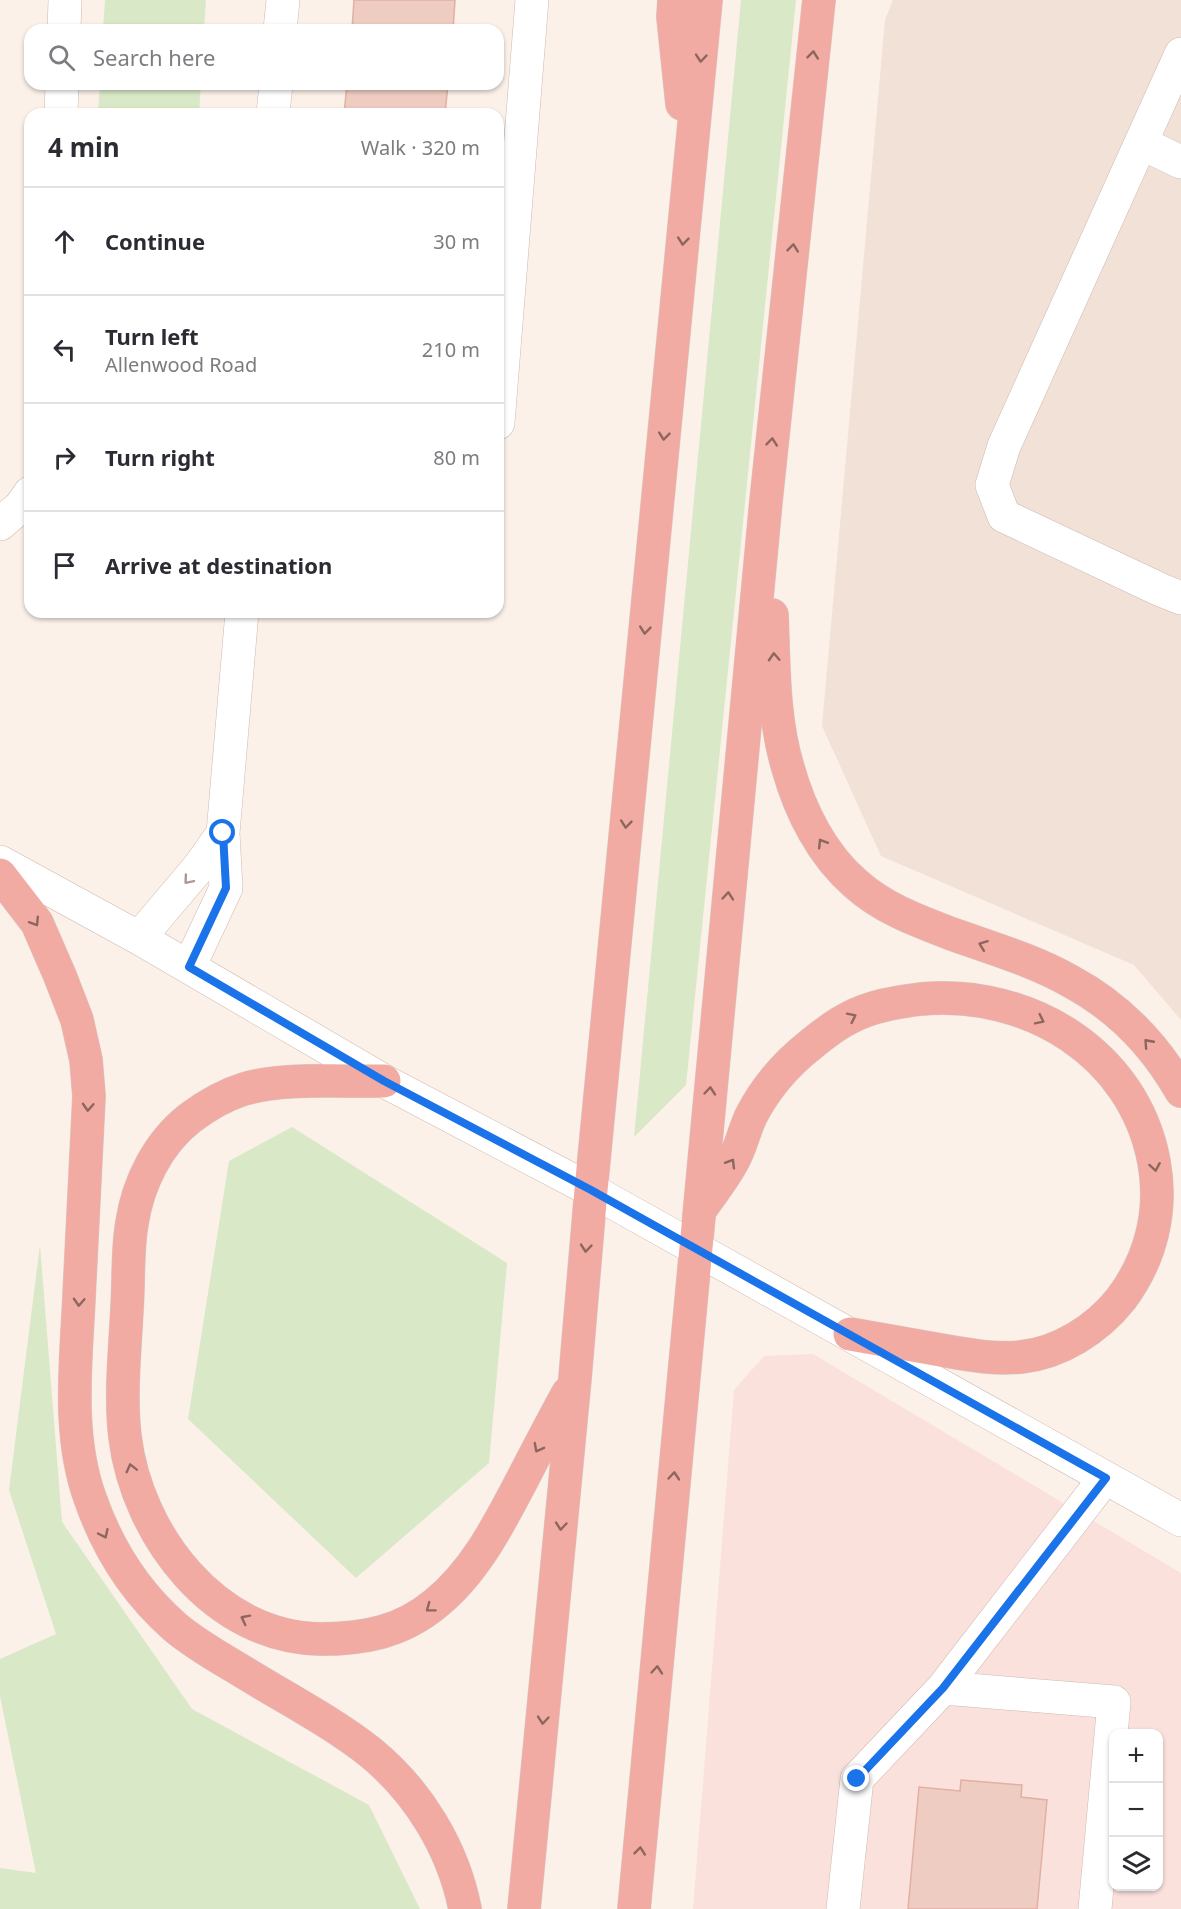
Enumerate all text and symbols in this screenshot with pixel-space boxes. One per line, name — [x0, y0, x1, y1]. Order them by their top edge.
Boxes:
search box — [24, 24, 504, 90]
icon: search — [45, 41, 78, 74]
text: Search here — [93, 42, 215, 72]
one-way arrow — [807, 50, 819, 59]
one-way arrow — [695, 54, 708, 63]
text: 4 min — [48, 129, 120, 165]
text: Walk · 320 m — [361, 134, 480, 161]
icon: ahead — [48, 225, 81, 258]
text: Continue — [105, 226, 205, 256]
text: 30 m — [433, 228, 480, 255]
one-way arrow — [677, 237, 690, 246]
one-way arrow — [786, 244, 799, 253]
text: Turn left — [105, 321, 199, 351]
icon: left — [48, 333, 81, 366]
text: 210 m — [422, 336, 480, 363]
text: Allenwood Road — [105, 351, 257, 378]
one-way arrow — [658, 431, 671, 440]
one-way arrow — [765, 438, 778, 447]
icon: right — [48, 441, 81, 474]
text: Turn right — [105, 442, 215, 472]
text: 80 m — [433, 444, 480, 471]
icon: arrive — [48, 549, 81, 582]
text: Arrive at destination — [105, 550, 332, 580]
one-way arrow — [639, 625, 652, 634]
one-way arrow — [767, 652, 780, 661]
route start — [209, 819, 235, 845]
one-way arrow — [621, 819, 633, 828]
one-way arrow — [817, 839, 829, 849]
one-way arrow — [184, 873, 195, 884]
one-way arrow — [721, 892, 734, 901]
one-way arrow — [27, 916, 39, 926]
one-way arrow — [978, 940, 989, 952]
one-way arrow — [1034, 1012, 1045, 1024]
one-way arrow — [846, 1013, 857, 1025]
one-way arrow — [1144, 1040, 1155, 1050]
one-way arrow — [703, 1086, 716, 1095]
one-way arrow — [82, 1102, 95, 1111]
one-way arrow — [724, 1159, 736, 1169]
one-way arrow — [1148, 1161, 1161, 1171]
one-way arrow — [580, 1243, 593, 1252]
one-way arrow — [72, 1297, 85, 1306]
one-way arrow — [534, 1442, 546, 1453]
one-way arrow — [126, 1463, 139, 1473]
one-way arrow — [668, 1472, 681, 1481]
one-way arrow — [555, 1521, 568, 1530]
one-way arrow — [97, 1528, 109, 1539]
one-way arrow — [425, 1601, 436, 1612]
one-way arrow — [241, 1614, 252, 1626]
one-way arrow — [650, 1666, 663, 1675]
one-way arrow — [537, 1715, 550, 1724]
map controls — [1109, 1729, 1163, 1891]
button: + — [1109, 1729, 1163, 1783]
route end — [843, 1765, 869, 1791]
button: − — [1109, 1783, 1163, 1837]
button: layers — [1109, 1837, 1163, 1891]
one-way arrow — [633, 1846, 646, 1855]

